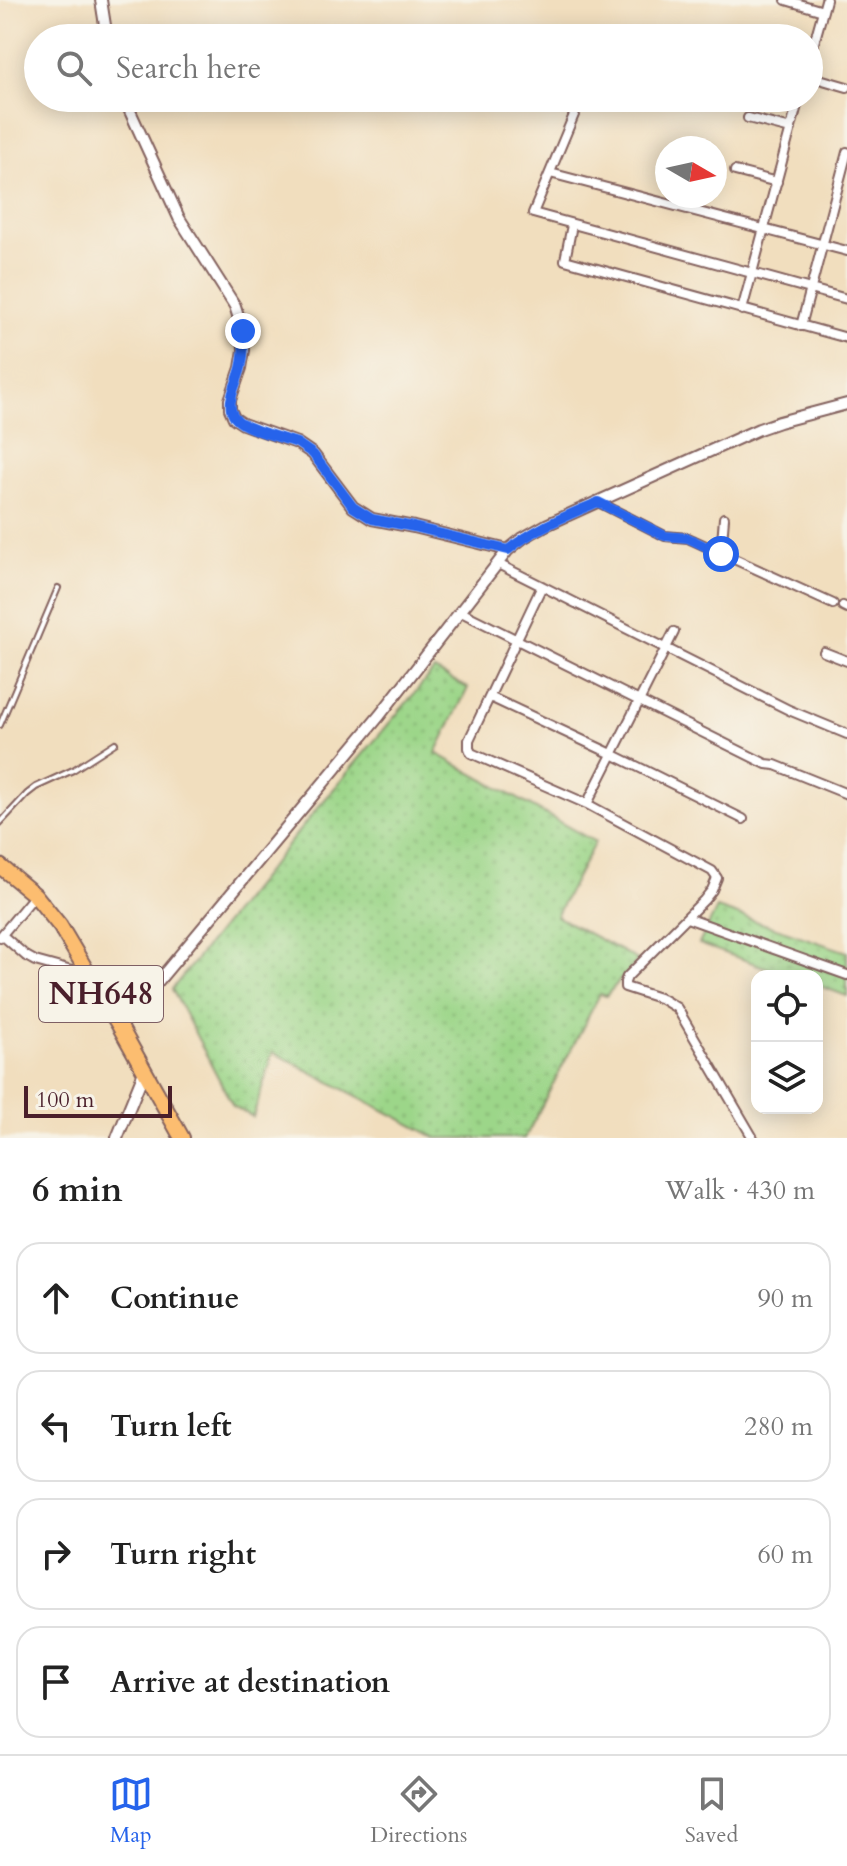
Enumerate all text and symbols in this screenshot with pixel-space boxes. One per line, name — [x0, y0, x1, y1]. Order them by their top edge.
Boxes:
search box — [24, 24, 823, 112]
icon: search — [52, 46, 96, 90]
text: Search here — [116, 48, 261, 89]
north arrow — [655, 136, 727, 208]
route end — [225, 313, 261, 349]
route start — [703, 536, 739, 572]
road number: NH648 — [39, 966, 163, 1022]
map controls — [751, 970, 823, 1114]
button: locate — [751, 970, 823, 1042]
button: layers — [751, 1042, 823, 1114]
scale bar — [24, 1082, 172, 1118]
text: 100 m — [36, 1085, 94, 1115]
text: 6 min — [32, 1167, 123, 1213]
text: Walk · 430 m — [665, 1173, 815, 1208]
icon: ahead — [34, 1276, 78, 1320]
text: Continue — [110, 1278, 239, 1319]
text: 90 m — [757, 1281, 813, 1316]
icon: left — [34, 1404, 78, 1448]
text: Turn left — [110, 1406, 232, 1447]
text: 280 m — [744, 1409, 813, 1444]
icon: right — [34, 1532, 78, 1576]
text: Turn right — [110, 1534, 256, 1575]
text: 60 m — [757, 1537, 813, 1572]
icon: arrive — [34, 1660, 78, 1704]
text: Arrive at destination — [110, 1662, 390, 1703]
tab: Map — [109, 1772, 153, 1850]
tab: Directions — [370, 1772, 467, 1850]
tab: Saved — [685, 1772, 738, 1850]

